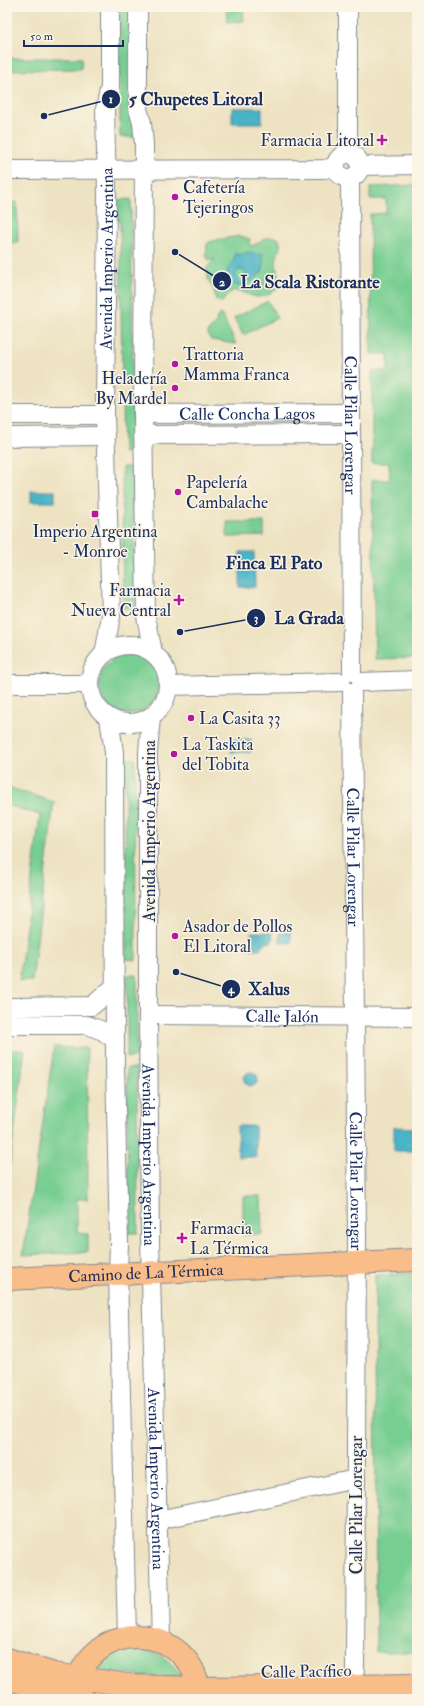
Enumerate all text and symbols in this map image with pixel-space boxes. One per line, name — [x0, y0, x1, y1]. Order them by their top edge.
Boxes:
scale bar — [24, 22, 123, 48]
text: 50 m — [30, 29, 54, 44]
callout: 5 Chupetes Litoral — [101, 84, 271, 114]
text: 5 Chupetes Litoral — [129, 88, 264, 111]
text: 1 — [109, 92, 113, 107]
place label: Farmacia Litoral — [260, 130, 375, 151]
marker: Farmacia Litoral — [377, 135, 387, 145]
street label: Avenida Imperio Argentina — [96, 166, 118, 351]
place label: Cafetería Tejeringos — [183, 177, 254, 218]
marker: Cafetería Tejeringos — [170, 192, 180, 202]
callout: La Scala Ristorante — [212, 266, 388, 296]
text: La Scala Ristorante — [240, 271, 380, 294]
text: 2 — [219, 275, 225, 290]
place label: Trattoria Mamma Franca — [183, 344, 290, 385]
street label: Calle Pilar Lorengar — [340, 356, 361, 495]
marker: Trattoria Mamma Franca — [170, 359, 180, 369]
place label: Heladería By Mardel — [95, 368, 168, 410]
marker: Heladería By Mardel — [170, 383, 180, 393]
street label: Calle Concha Lagos — [179, 403, 315, 425]
place label: Papelería Cambalache — [186, 472, 268, 513]
marker: Papelería Cambalache — [173, 487, 183, 497]
marker: Imperio Argentina - Monroe — [90, 509, 100, 519]
place label: Imperio Argentina - Monroe — [32, 521, 159, 562]
district label: Finca El Pato — [226, 552, 323, 575]
place label: Farmacia Nueva Central — [71, 580, 172, 621]
marker: Farmacia Nueva Central — [174, 595, 184, 605]
callout: La Grada — [246, 603, 352, 633]
text: La Grada — [274, 607, 344, 630]
text: 3 — [254, 611, 259, 626]
place label: La Casita 33 — [199, 708, 281, 729]
marker: La Casita 33 — [186, 713, 196, 723]
place label: La Taskita del Tobita — [182, 734, 254, 775]
street label: Avenida Imperio Argentina — [139, 739, 161, 923]
marker: La Taskita del Tobita — [169, 749, 179, 759]
street label: Calle Pilar Lorengar — [342, 787, 364, 927]
place label: Asador de Pollos El Litoral — [182, 916, 293, 957]
marker: Asador de Pollos El Litoral — [170, 931, 180, 941]
callout: Xalus — [221, 974, 298, 1004]
text: Xalus — [248, 978, 290, 1001]
text: 4 — [227, 982, 236, 997]
street label: Calle Jalón — [245, 1006, 319, 1028]
street label: Avenida Imperio Argentina — [137, 1063, 160, 1247]
street label: Calle Pilar Lorengar — [345, 1111, 367, 1251]
place label: Farmacia La Térmica — [190, 1218, 270, 1259]
marker: Farmacia La Térmica — [177, 1233, 187, 1243]
street label: Camino de La Térmica — [68, 1259, 225, 1287]
street label: Avenida Imperio Argentina — [143, 1386, 169, 1571]
street label: Calle Pilar Lorengar — [346, 1435, 367, 1574]
street label: Calle Pacífico — [260, 1660, 352, 1683]

